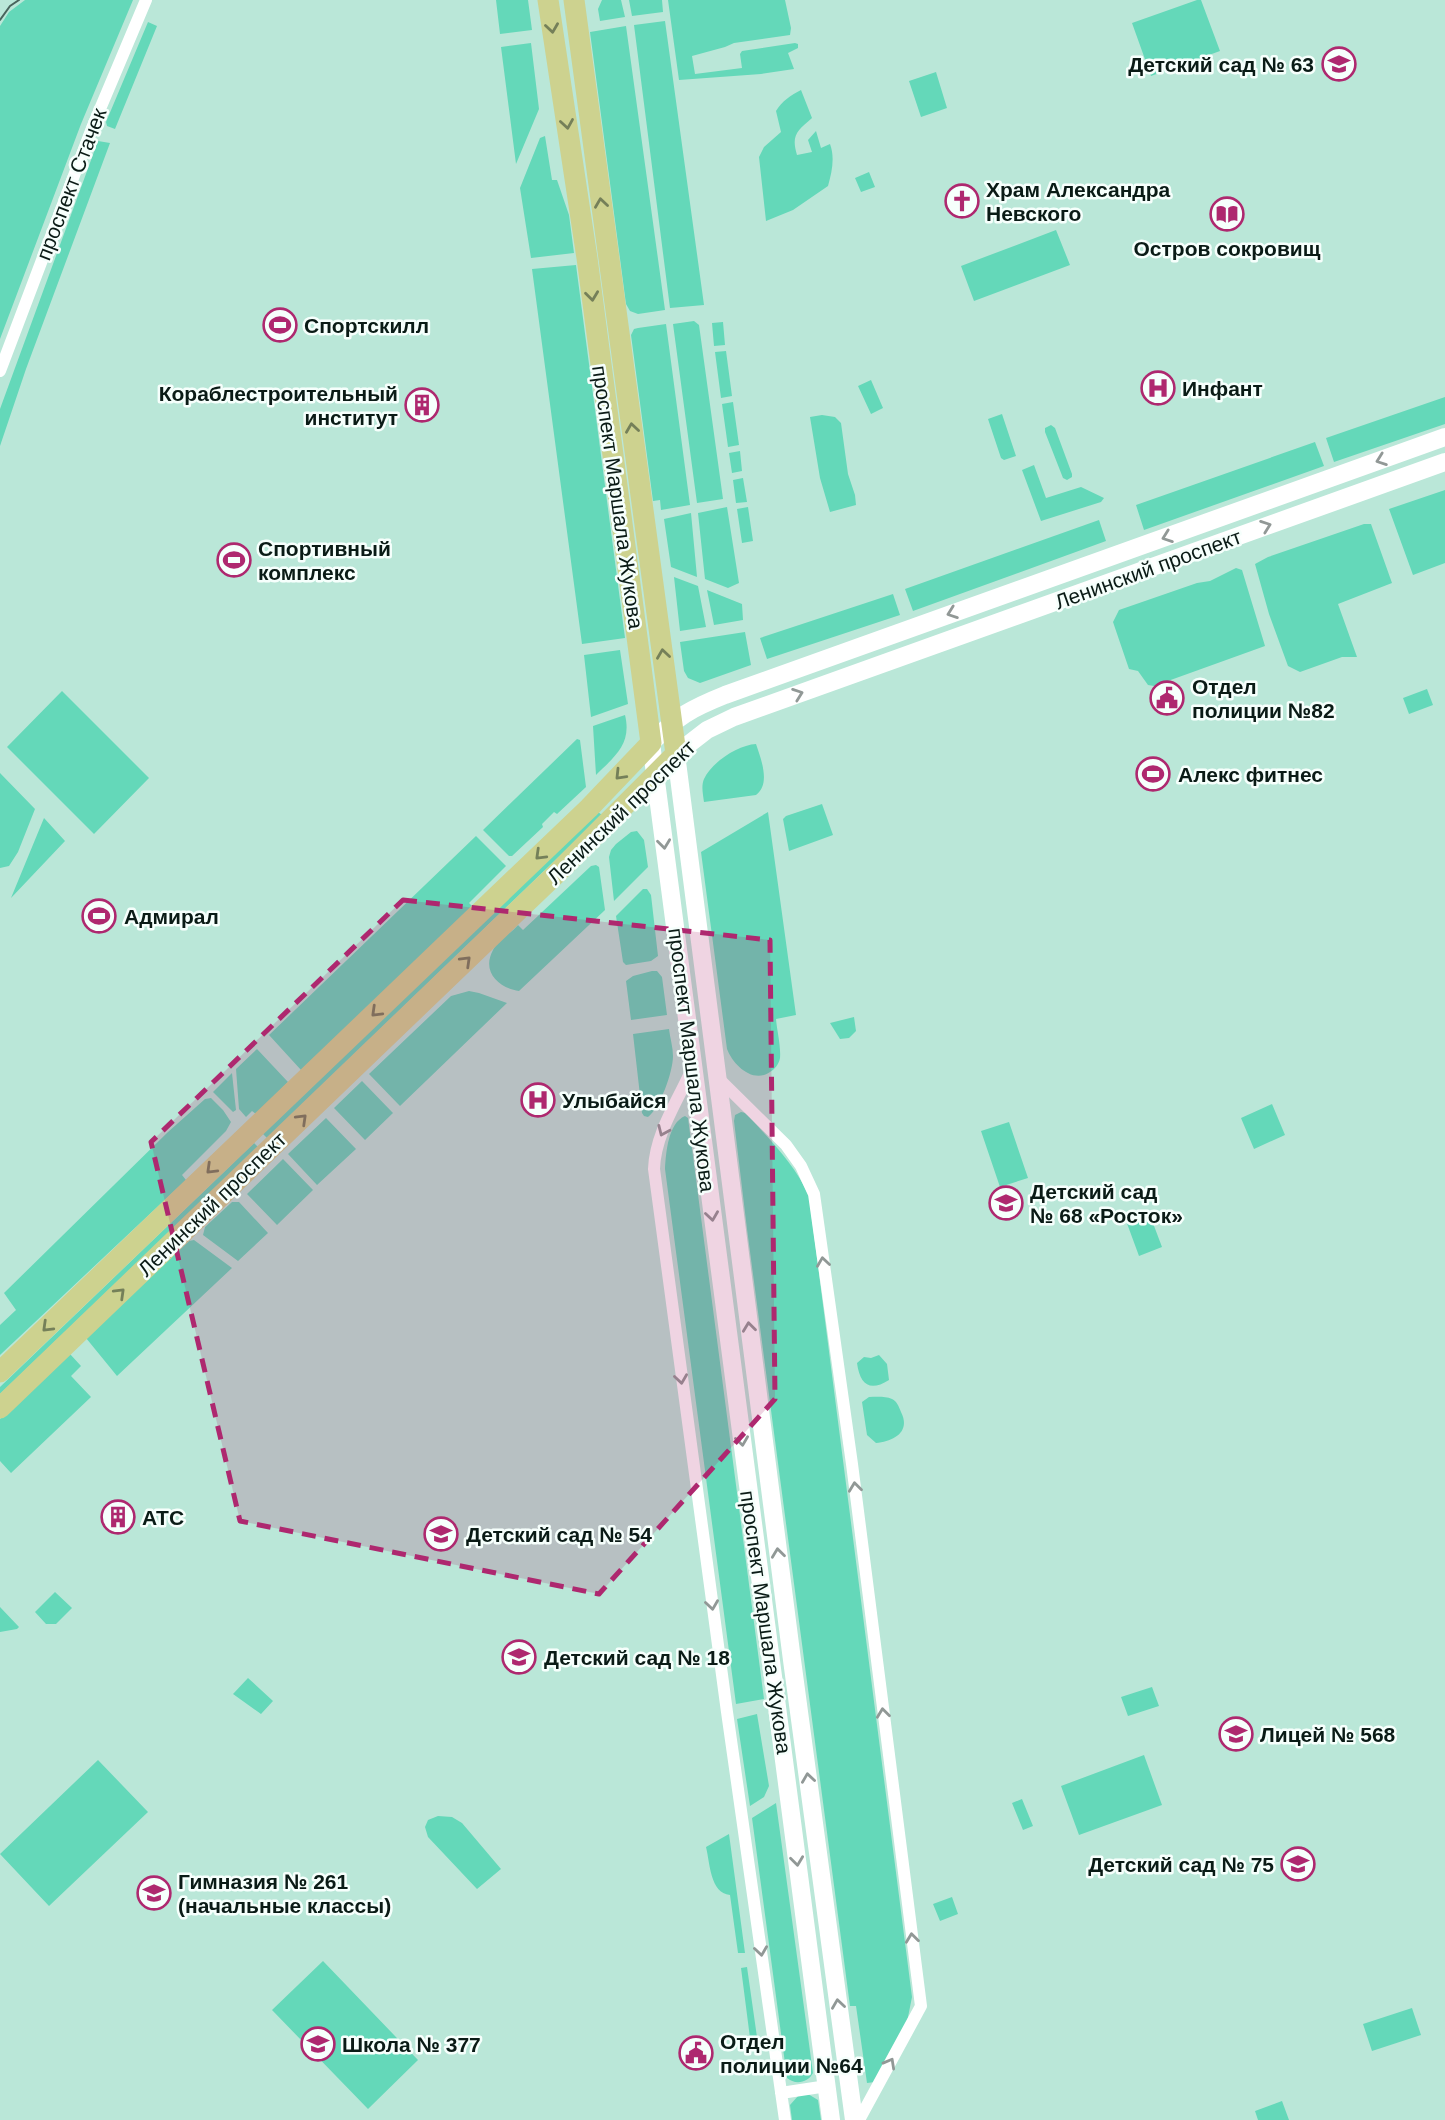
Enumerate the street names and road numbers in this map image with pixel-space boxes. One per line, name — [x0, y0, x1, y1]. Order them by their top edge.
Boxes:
street label: проспект Стачек — [31, 104, 111, 263]
street label: проспект Маршала Жукова — [588, 364, 648, 631]
street label: Ленинский проспект — [1052, 524, 1245, 613]
street label: Ленинский проспект — [542, 735, 700, 889]
street label: проспект Маршала Жукова — [664, 927, 720, 1194]
street label: Ленинский проспект — [133, 1127, 291, 1281]
street label: проспект Маршала Жукова — [736, 1489, 796, 1756]

